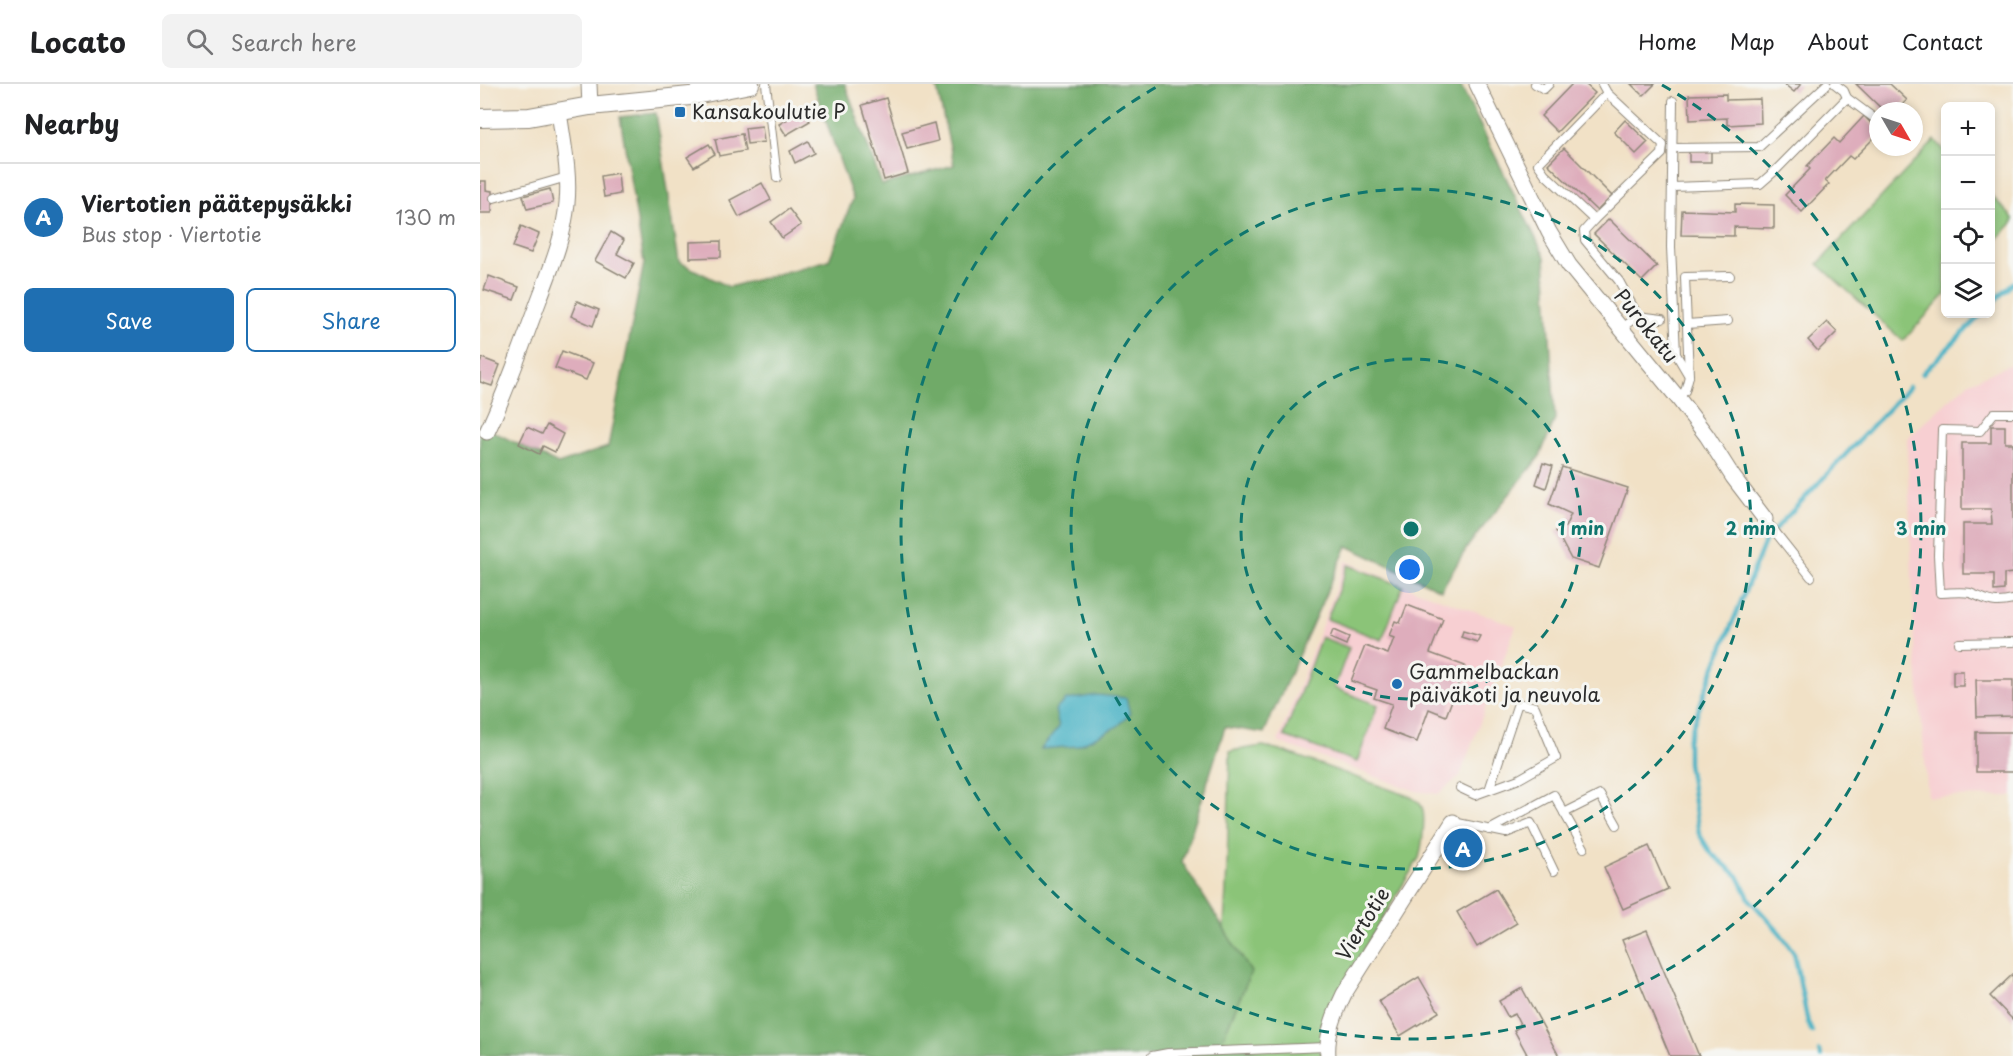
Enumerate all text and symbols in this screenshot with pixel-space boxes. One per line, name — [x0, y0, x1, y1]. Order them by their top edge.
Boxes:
search box — [162, 14, 582, 68]
text: Locato — [30, 20, 126, 63]
icon: search — [183, 25, 216, 58]
text: Search here — [231, 25, 357, 58]
text: Home — [1638, 25, 1697, 57]
text: Map — [1730, 25, 1775, 57]
text: About — [1808, 25, 1869, 57]
text: Contact — [1902, 25, 1983, 57]
place label: Kansakoulutie P — [692, 96, 846, 126]
north arrow — [1869, 102, 1923, 156]
map controls — [1941, 102, 1995, 318]
button: + — [1941, 102, 1995, 156]
text: Nearby — [24, 104, 119, 143]
marker: Kansakoulutie P — [673, 105, 687, 119]
button: − — [1941, 156, 1995, 210]
text: Viertotien päätepysäkki — [81, 186, 352, 219]
text: A — [36, 202, 51, 232]
text: 130 m — [396, 202, 456, 232]
button: locate — [1941, 210, 1995, 264]
text: Bus stop · Viertotie — [81, 219, 262, 249]
button: layers — [1941, 264, 1995, 318]
street label: Purokatu — [1607, 282, 1686, 369]
button: Save — [24, 288, 234, 352]
button: Share — [246, 288, 456, 352]
text: 1 min — [1558, 514, 1604, 541]
text: 2 min — [1726, 514, 1776, 541]
text: 3 min — [1896, 514, 1946, 541]
centre of rings — [1401, 519, 1421, 539]
your location — [1395, 555, 1424, 584]
place label: Gammelbackan päiväkoti ja neuvola — [1409, 656, 1601, 709]
marker: Gammelbackan päiväkoti ja neuvola — [1390, 677, 1404, 691]
pin: A — [1444, 826, 1482, 870]
street label: Viertotie — [1328, 881, 1396, 966]

